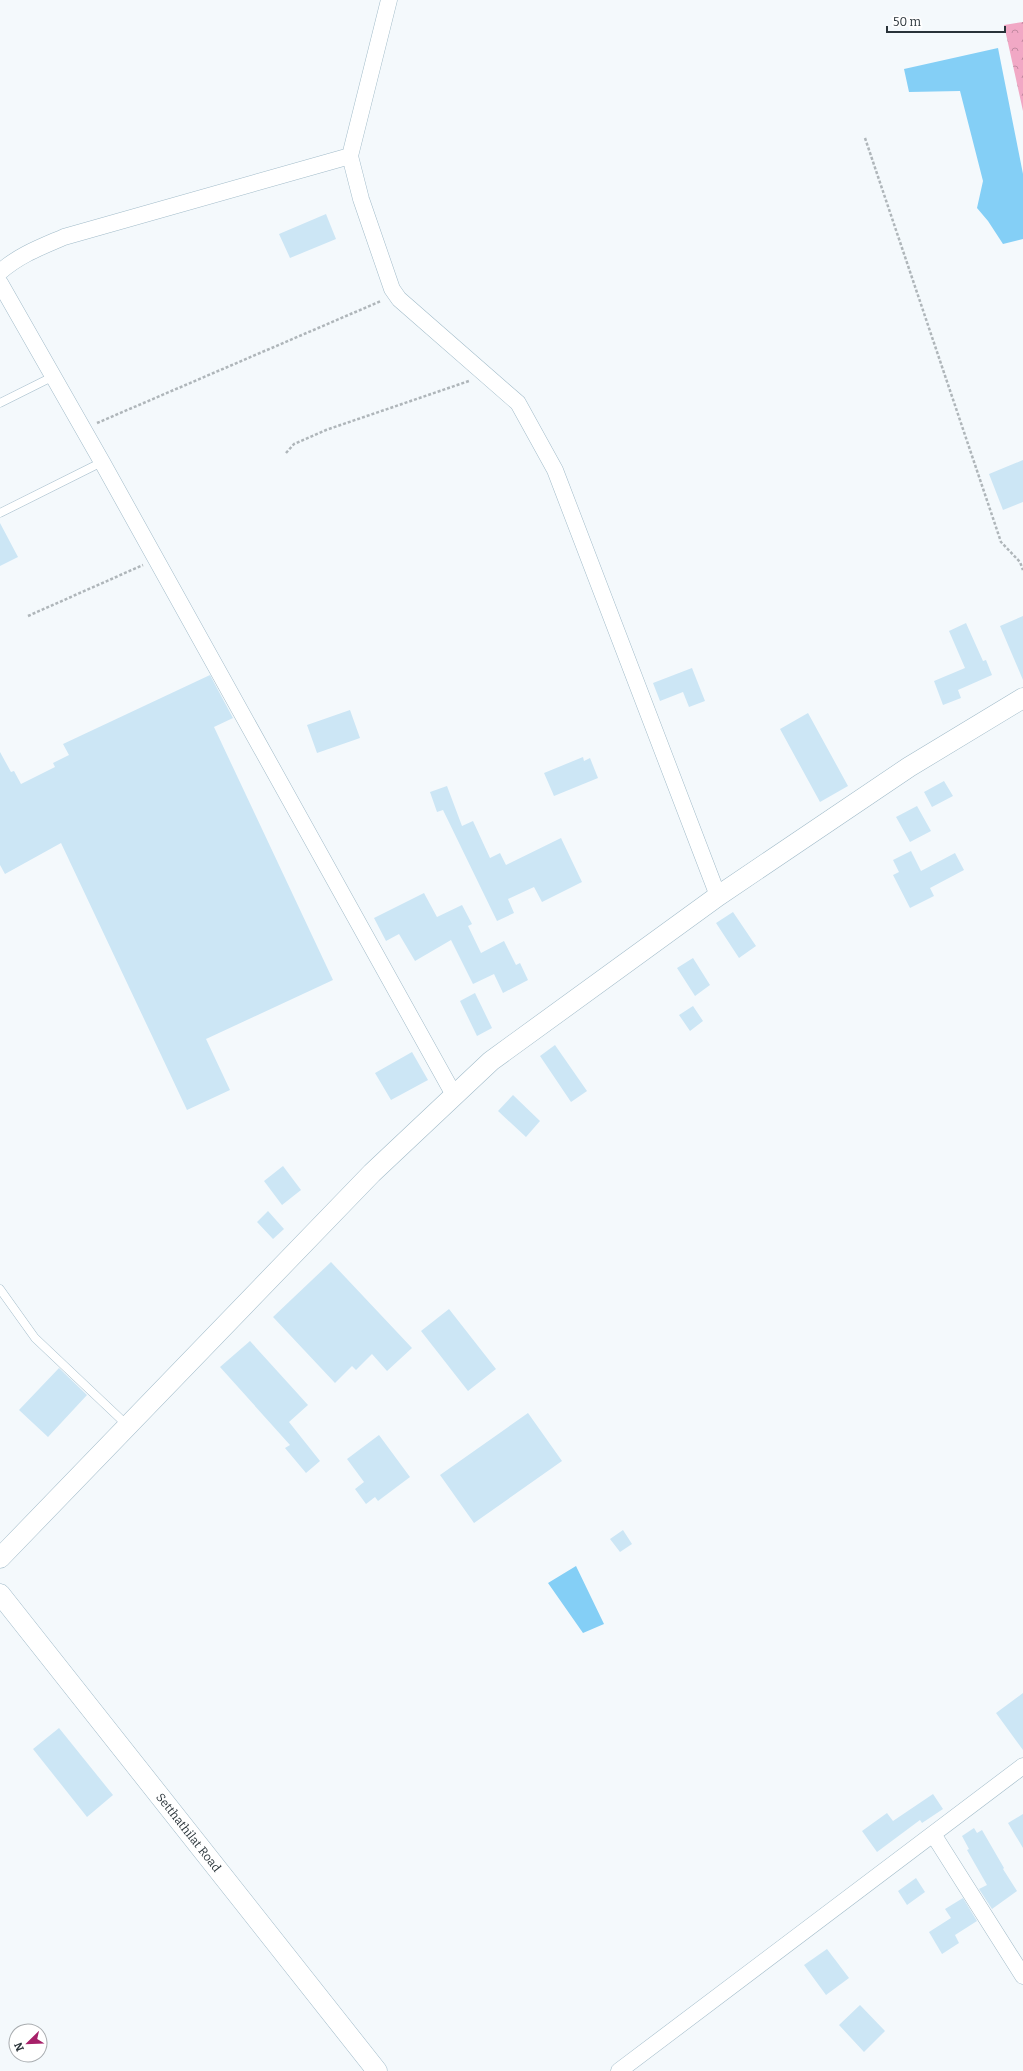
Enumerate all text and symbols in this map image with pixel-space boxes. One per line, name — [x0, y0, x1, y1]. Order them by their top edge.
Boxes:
scale bar — [887, 8, 1005, 34]
text: 50 m — [893, 15, 922, 29]
street label: Setthathilat Road — [153, 1790, 224, 1875]
north arrow — [8, 2023, 48, 2063]
text: N — [11, 2040, 27, 2053]

